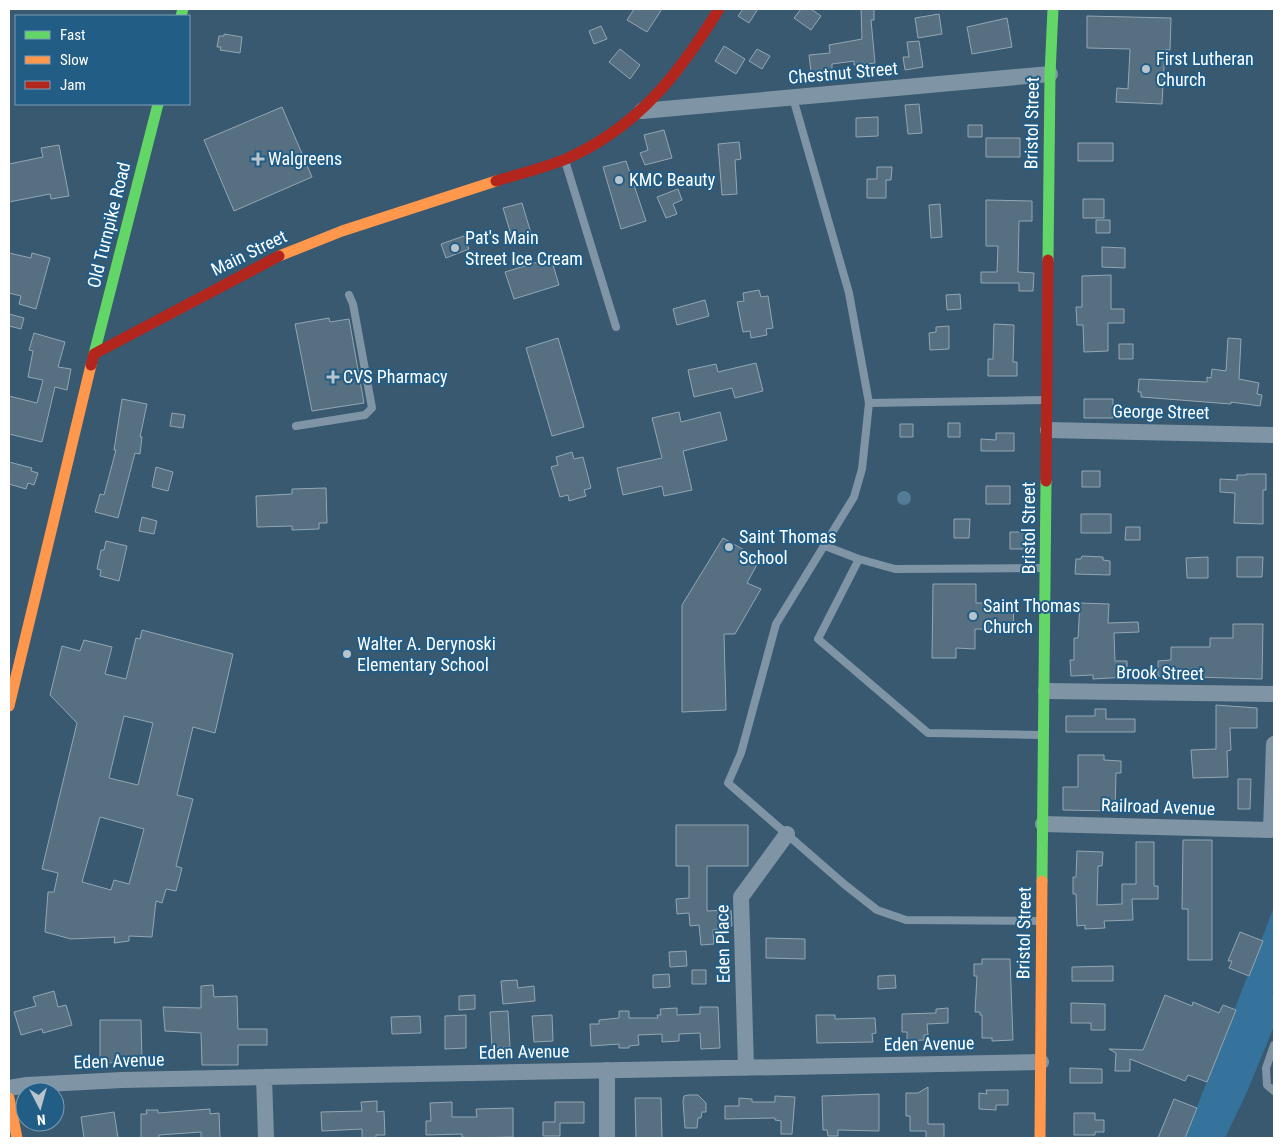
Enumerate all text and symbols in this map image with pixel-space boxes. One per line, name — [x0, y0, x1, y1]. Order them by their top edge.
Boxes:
legend — [15, 15, 190, 105]
text: Fast — [60, 26, 85, 44]
place label: First Lutheran Church — [1156, 48, 1254, 90]
text: Slow — [60, 51, 89, 69]
street label: Chestnut Street — [787, 57, 899, 88]
marker: First Lutheran Church — [1140, 63, 1152, 75]
text: Jam — [60, 76, 86, 94]
street label: Bristol Street — [1020, 77, 1043, 169]
place label: Walgreens — [268, 148, 342, 169]
marker: Walgreens — [252, 153, 264, 165]
street label: Old Turnpike Road — [83, 160, 134, 290]
place label: KMC Beauty — [629, 169, 716, 190]
marker: KMC Beauty — [613, 174, 625, 186]
street label: Main Street — [208, 225, 290, 280]
place label: Pat's Main Street Ice Cream — [465, 227, 583, 269]
marker: Pat's Main Street Ice Cream — [449, 242, 461, 254]
place label: CVS Pharmacy — [343, 366, 448, 387]
marker: CVS Pharmacy — [327, 371, 339, 383]
street label: George Street — [1112, 400, 1210, 423]
street label: Bristol Street — [1018, 482, 1039, 574]
place label: Saint Thomas School — [739, 526, 836, 568]
marker: Saint Thomas School — [723, 541, 735, 553]
place label: Saint Thomas Church — [983, 595, 1080, 637]
marker: Saint Thomas Church — [967, 610, 979, 622]
place label: Walter A. Derynoski Elementary School — [357, 633, 496, 675]
marker: Walter A. Derynoski Elementary School — [341, 648, 353, 660]
street label: Brook Street — [1116, 661, 1204, 684]
street label: Railroad Avenue — [1101, 794, 1215, 819]
street label: Bristol Street — [1012, 887, 1035, 979]
street label: Eden Place — [711, 905, 734, 983]
street label: Eden Avenue — [883, 1032, 975, 1055]
street label: Eden Avenue — [478, 1040, 570, 1063]
street label: Eden Avenue — [73, 1048, 165, 1073]
north arrow — [15, 1082, 65, 1132]
text: N — [36, 1112, 46, 1128]

